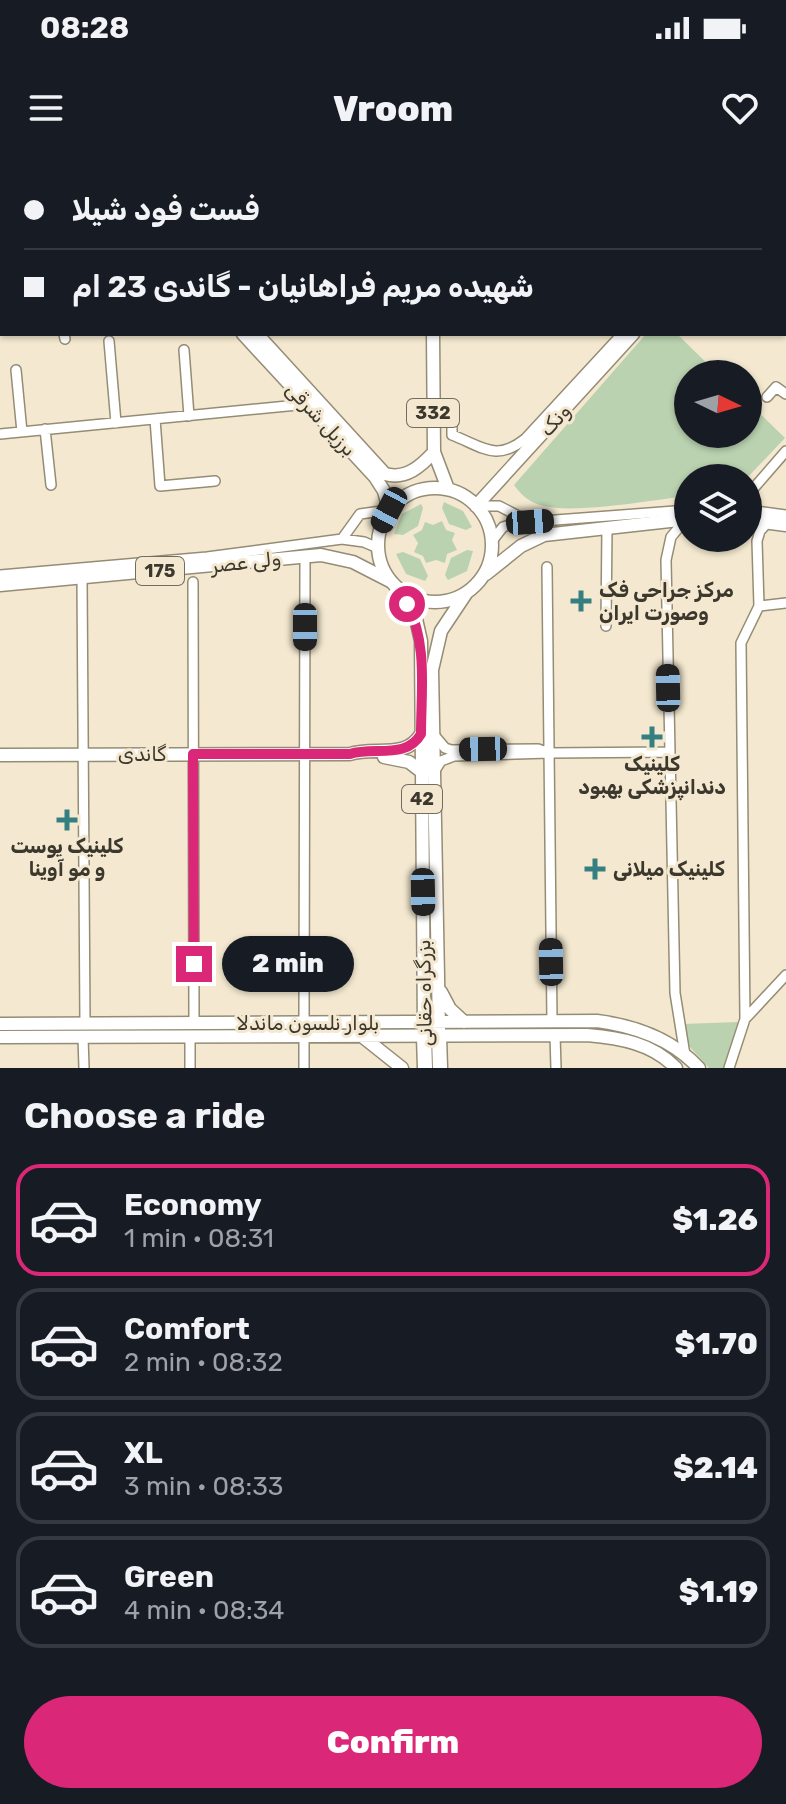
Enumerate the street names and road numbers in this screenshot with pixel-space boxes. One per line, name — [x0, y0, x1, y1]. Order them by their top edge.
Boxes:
street label: برزیل شرقی — [281, 377, 361, 461]
road number: 332 — [407, 399, 459, 427]
street label: ونک — [534, 399, 576, 441]
street label: ولی عصر — [209, 546, 282, 578]
road number: 175 — [136, 557, 184, 585]
street label: گاندی — [118, 742, 166, 766]
road number: 42 — [402, 785, 442, 813]
street label: بزرگراه حقانی — [411, 939, 437, 1047]
street label: بلوار نلسون ماندلا — [237, 1011, 379, 1035]

